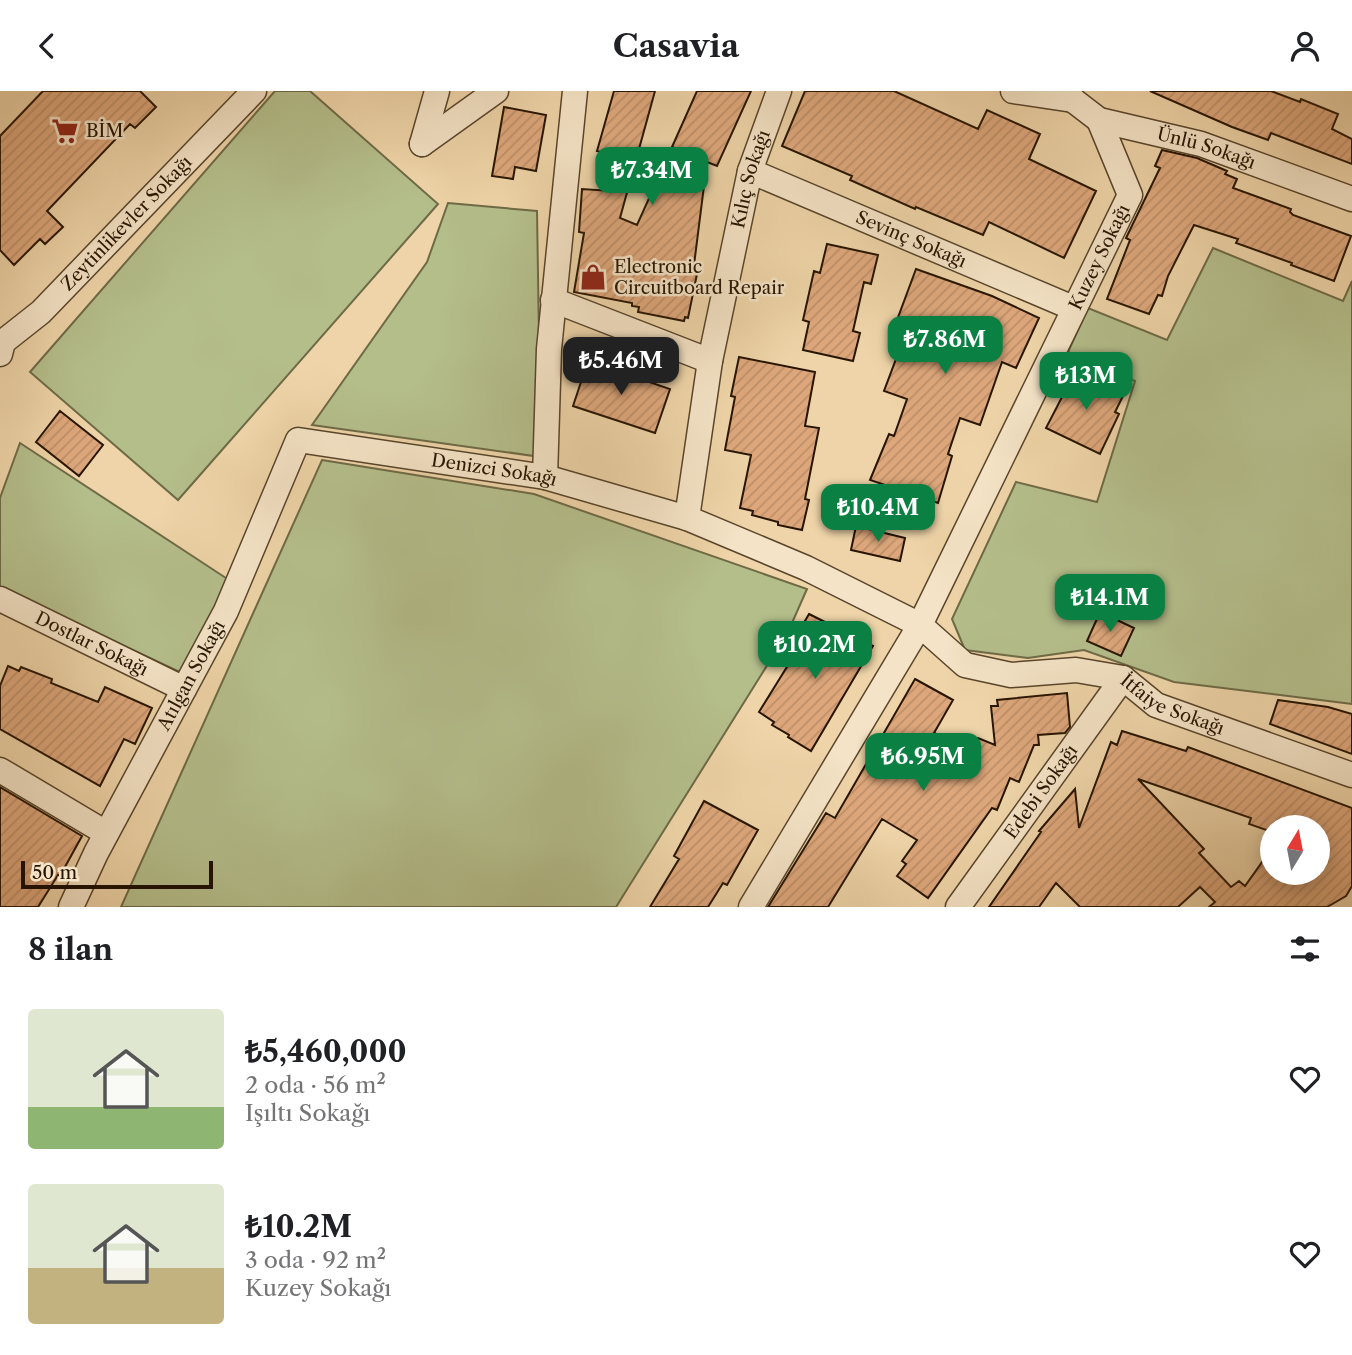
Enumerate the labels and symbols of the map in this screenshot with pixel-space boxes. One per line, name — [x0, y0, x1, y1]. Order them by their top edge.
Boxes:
supermarket icon: BİM — [50, 116, 80, 146]
place label: BİM — [86, 119, 123, 142]
street label: Ünlü Sokağı — [1155, 122, 1259, 174]
street label: Kılıç Sokağı — [727, 127, 775, 230]
pin: ₺7.34M — [595, 148, 709, 207]
street label: Zeytinlikevler Sokağı — [57, 151, 197, 295]
street label: Kuzey Sokağı — [1065, 201, 1135, 314]
street label: Sevinç Sokağı — [853, 206, 970, 273]
place label: Electronic Circuitboard Repair — [614, 256, 785, 299]
shop icon: Electronic Circuitboard Repair — [578, 262, 608, 292]
pin: ₺7.86M — [888, 317, 1002, 376]
pin: ₺5.46M — [564, 337, 678, 397]
pin: ₺13M — [1045, 353, 1127, 412]
street label: Denizci Sokağı — [430, 449, 560, 491]
pin: ₺10.4M — [821, 484, 935, 544]
pin: ₺14.1M — [1053, 575, 1167, 634]
street label: Dostlar Sokağı — [32, 607, 152, 681]
street label: Atılgan Sokağı — [152, 616, 230, 735]
pin: ₺10.2M — [758, 621, 872, 681]
street label: İtfaiye Sokağı — [1116, 668, 1228, 740]
pin: ₺6.95M — [866, 733, 980, 793]
street label: Edebi Sokağı — [1000, 740, 1083, 843]
north arrow — [1260, 815, 1330, 885]
scale bar — [21, 858, 214, 890]

